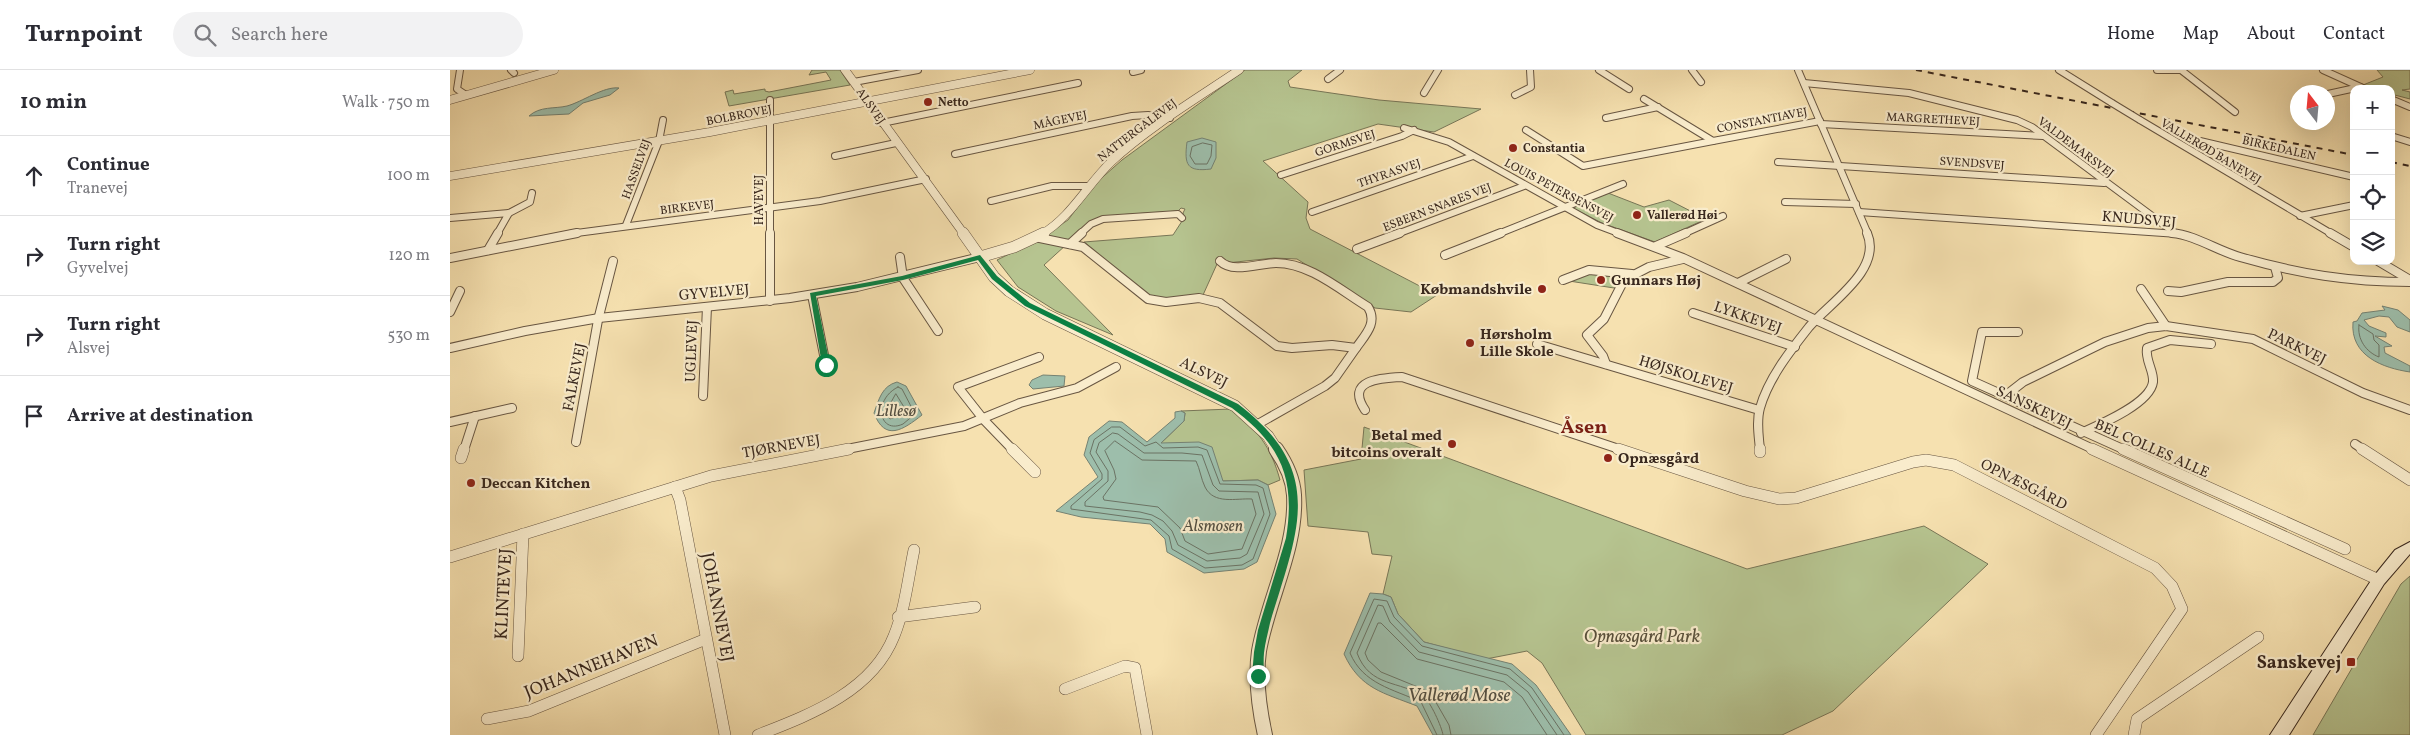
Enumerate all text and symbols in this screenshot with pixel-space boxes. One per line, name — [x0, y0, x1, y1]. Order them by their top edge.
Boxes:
search box — [173, 12, 523, 57]
text: Turnpoint — [25, 18, 143, 52]
icon: search — [191, 21, 219, 49]
text: Search here — [231, 22, 328, 48]
text: Home — [2107, 22, 2155, 47]
text: Map — [2183, 22, 2219, 47]
text: About — [2247, 22, 2295, 47]
text: Contact — [2323, 22, 2385, 47]
street label: ALSVEJ — [852, 85, 889, 128]
north arrow — [2290, 85, 2335, 130]
map controls — [2350, 85, 2395, 265]
button: + — [2350, 85, 2395, 130]
text: 10 min — [20, 88, 87, 117]
text: Walk · 750 m — [342, 92, 430, 114]
place label: Netto — [938, 95, 969, 111]
marker: Netto — [922, 96, 934, 108]
street label: NATTERGALEVEJ — [1095, 96, 1181, 166]
street label: BOLBROVEJ — [705, 102, 773, 130]
street label: CONSTANTIAVEJ — [1716, 104, 1809, 138]
street label: MÅGEVEJ — [1032, 106, 1089, 134]
street label: MARGRETHEVEJ — [1886, 110, 1980, 130]
street label: VALDEMARSVEJ — [2034, 114, 2117, 182]
street label: VALLERØD BANEVEJ — [2157, 115, 2264, 188]
street label: GORMSVEJ — [1313, 127, 1378, 161]
button: − — [2350, 130, 2395, 175]
street label: BIRKEDALEN — [2240, 133, 2317, 165]
street label: HASSELVEJ — [619, 137, 655, 202]
place label: Constantia — [1523, 141, 1585, 157]
marker: Constantia — [1507, 142, 1519, 154]
text: Continue — [67, 152, 150, 178]
street label: SVENDSVEJ — [1939, 154, 2005, 174]
street label: LOUIS PETERSENSVEJ — [1501, 155, 1616, 226]
street label: THYRASVEJ — [1356, 156, 1423, 192]
icon: ahead — [20, 162, 48, 190]
text: 100 m — [387, 165, 430, 187]
street label: HAVEVEJ — [752, 175, 768, 225]
button: locate — [2350, 175, 2395, 220]
text: Tranevej — [67, 178, 128, 200]
street label: ESBERN SNARES VEJ — [1381, 180, 1494, 236]
street label: BIRKEVEJ — [659, 197, 715, 219]
street label: KNUDSVEJ — [2101, 207, 2177, 234]
place label: Vallerød Høi — [1647, 208, 1718, 224]
marker: Vallerød Høi — [1631, 209, 1643, 221]
button: layers — [2350, 220, 2395, 265]
text: Turn right — [67, 232, 160, 258]
icon: right — [20, 242, 48, 270]
text: 120 m — [388, 245, 430, 267]
text: Gyvelvej — [67, 258, 128, 280]
place label: Gunnars Høj — [1611, 271, 1701, 292]
marker: Gunnars Høj — [1595, 274, 1607, 286]
street label: GYVELVEJ — [678, 280, 750, 307]
place label: Købmandshvile — [1420, 280, 1532, 301]
marker: Købmandshvile — [1536, 283, 1548, 295]
street label: LYKKEVEJ — [1711, 297, 1784, 340]
text: Turn right — [67, 312, 160, 338]
street label: UGLEVEJ — [681, 319, 704, 383]
icon: right — [20, 322, 48, 350]
street label: PARKVEJ — [2263, 324, 2329, 371]
text: 530 m — [387, 325, 430, 347]
place label: Hørsholm Lille Skole — [1480, 325, 1554, 363]
marker: Hørsholm Lille Skole — [1464, 337, 1476, 349]
text: Alsvej — [67, 338, 110, 360]
street label: FALKEVEJ — [559, 341, 592, 413]
street label: HØJSKOLEVEJ — [1636, 351, 1735, 400]
street label: ALSVEJ — [1176, 353, 1231, 394]
route start — [815, 354, 838, 377]
street label: SANSKEVEJ — [1992, 382, 2075, 435]
water label: Lillesø — [876, 401, 917, 423]
icon: arrive — [20, 402, 48, 430]
text: Arrive at destination — [67, 403, 253, 429]
district label: Åsen — [1561, 414, 1607, 442]
street label: BEL COLLES ALLE — [2091, 415, 2212, 484]
place label: Betal med bitcoins overalt — [1331, 426, 1442, 464]
street label: TJØRNEVEJ — [741, 430, 822, 465]
marker: Betal med bitcoins overalt — [1446, 438, 1458, 450]
place label: Opnæsgård — [1618, 449, 1699, 470]
marker: Opnæsgård — [1602, 452, 1614, 464]
street label: OPNÆSGÅRD — [1976, 454, 2070, 516]
place label: Deccan Kitchen — [481, 474, 590, 495]
marker: Deccan Kitchen — [465, 477, 477, 489]
water label: Alsmosen — [1182, 516, 1243, 538]
street label: KLINTEVEJ — [490, 548, 519, 640]
street label: JOHANNEVEJ — [694, 550, 739, 664]
park label: Opnæsgård Park — [1584, 625, 1700, 650]
street label: JOHANNEHAVEN — [521, 629, 662, 706]
place label: Sanskevej — [2257, 651, 2341, 676]
marker: Sanskevej — [2345, 656, 2357, 668]
route end — [1247, 665, 1270, 688]
water label: Vallerød Mose — [1407, 683, 1511, 709]

